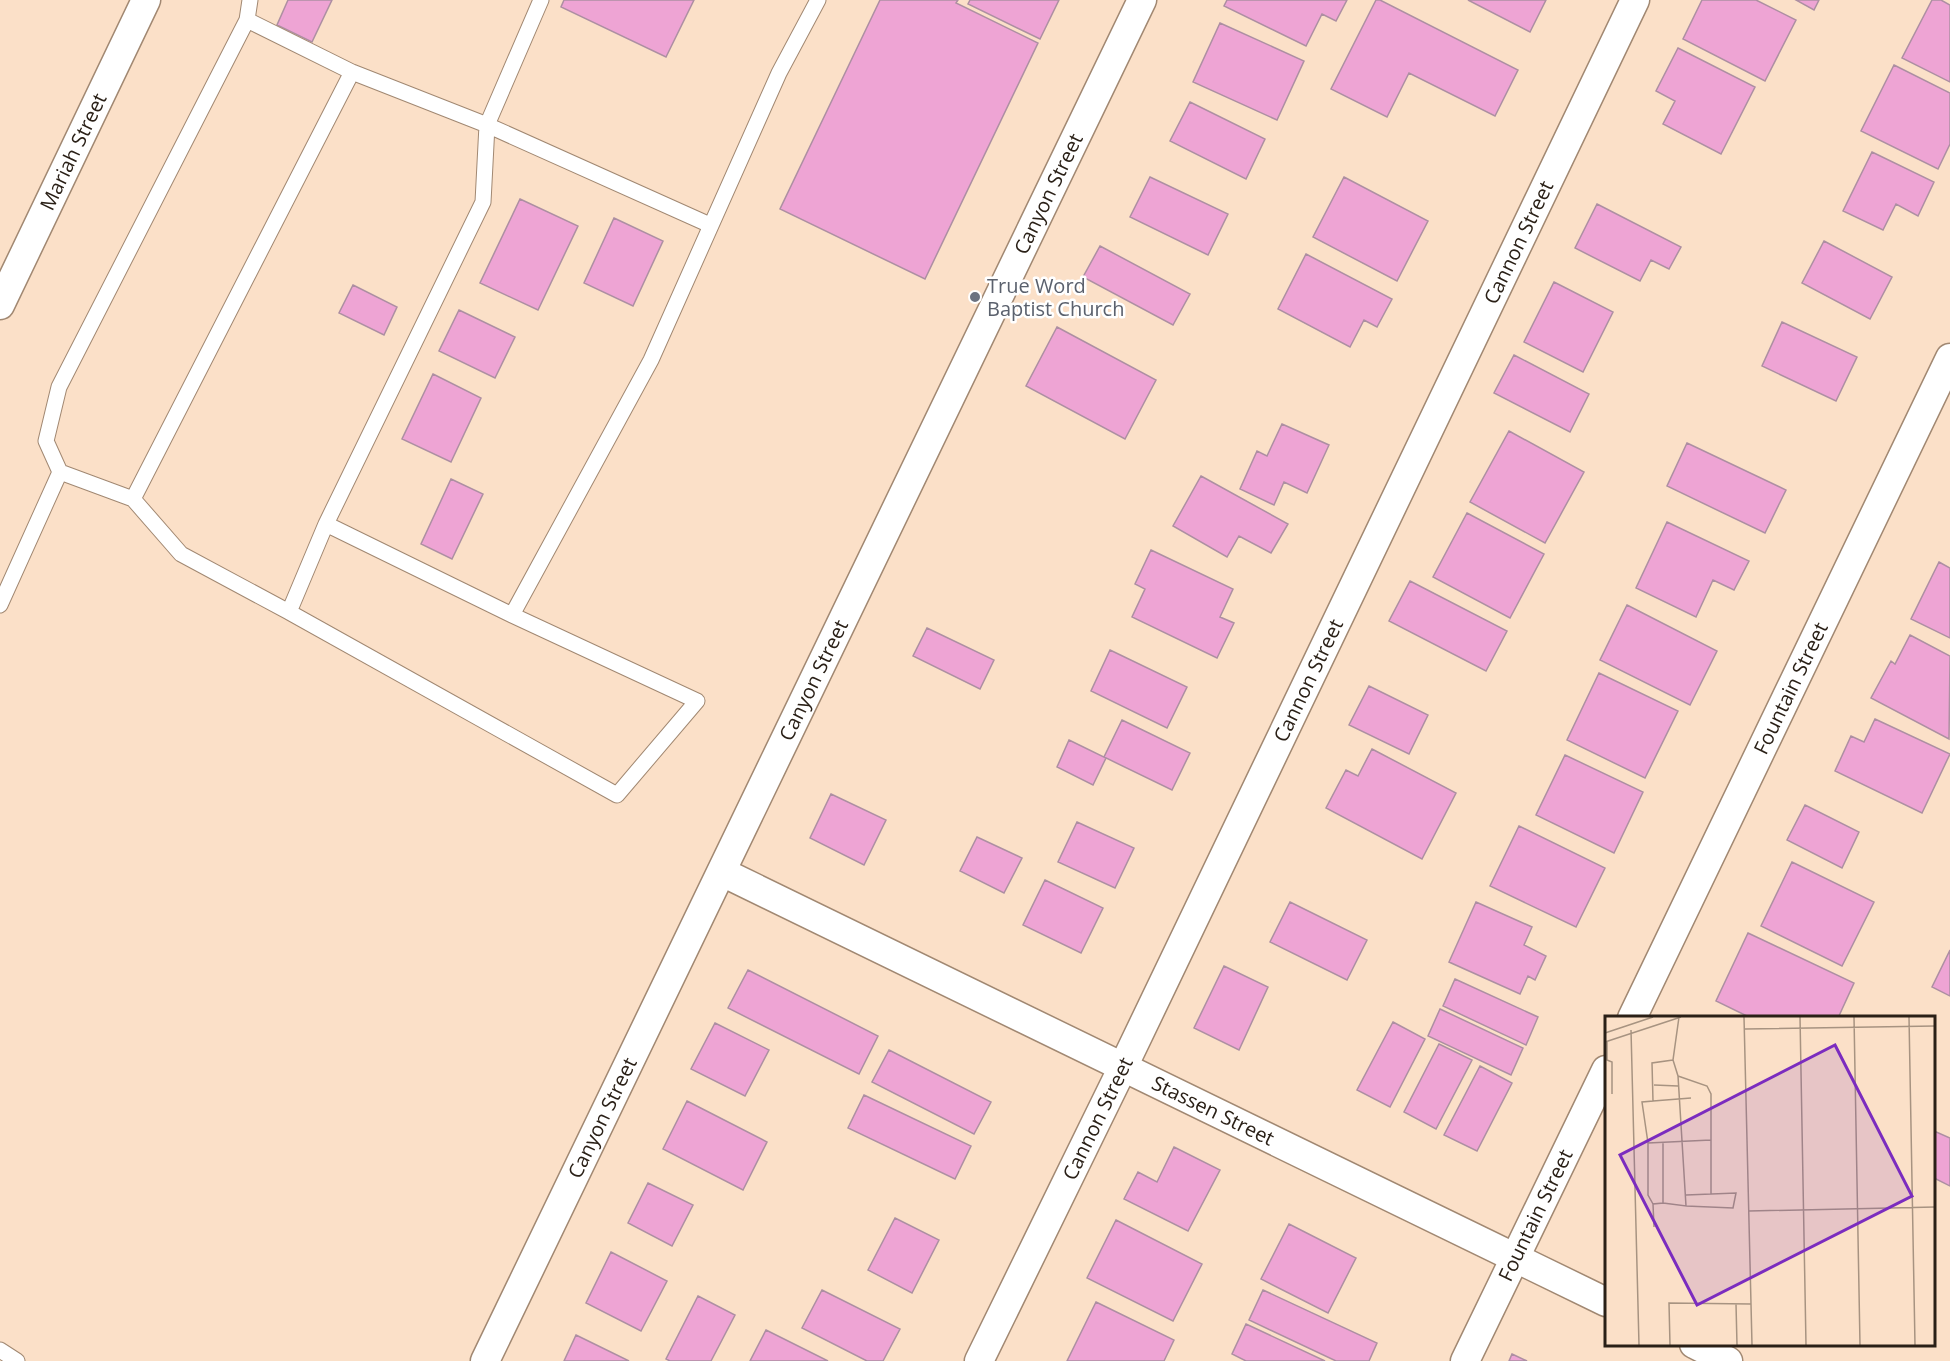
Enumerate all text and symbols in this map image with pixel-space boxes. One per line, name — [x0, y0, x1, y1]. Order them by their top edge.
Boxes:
street label: Mariah Street — [33, 88, 113, 214]
street label: Canyon Street — [1007, 129, 1089, 259]
street label: Cannon Street — [1477, 176, 1559, 308]
place label: True Word Baptist Church — [987, 272, 1124, 322]
marker: True Word Baptist Church — [968, 290, 982, 304]
street label: Cannon Street — [1267, 614, 1349, 746]
street label: Canyon Street — [772, 615, 854, 745]
street label: Fountain Street — [1747, 618, 1834, 759]
inset map — [1605, 1016, 1935, 1346]
street label: Cannon Street — [1056, 1052, 1139, 1184]
street label: Canyon Street — [561, 1053, 643, 1183]
street label: Stassen Street — [1148, 1069, 1279, 1152]
street label: Fountain Street — [1492, 1144, 1579, 1285]

